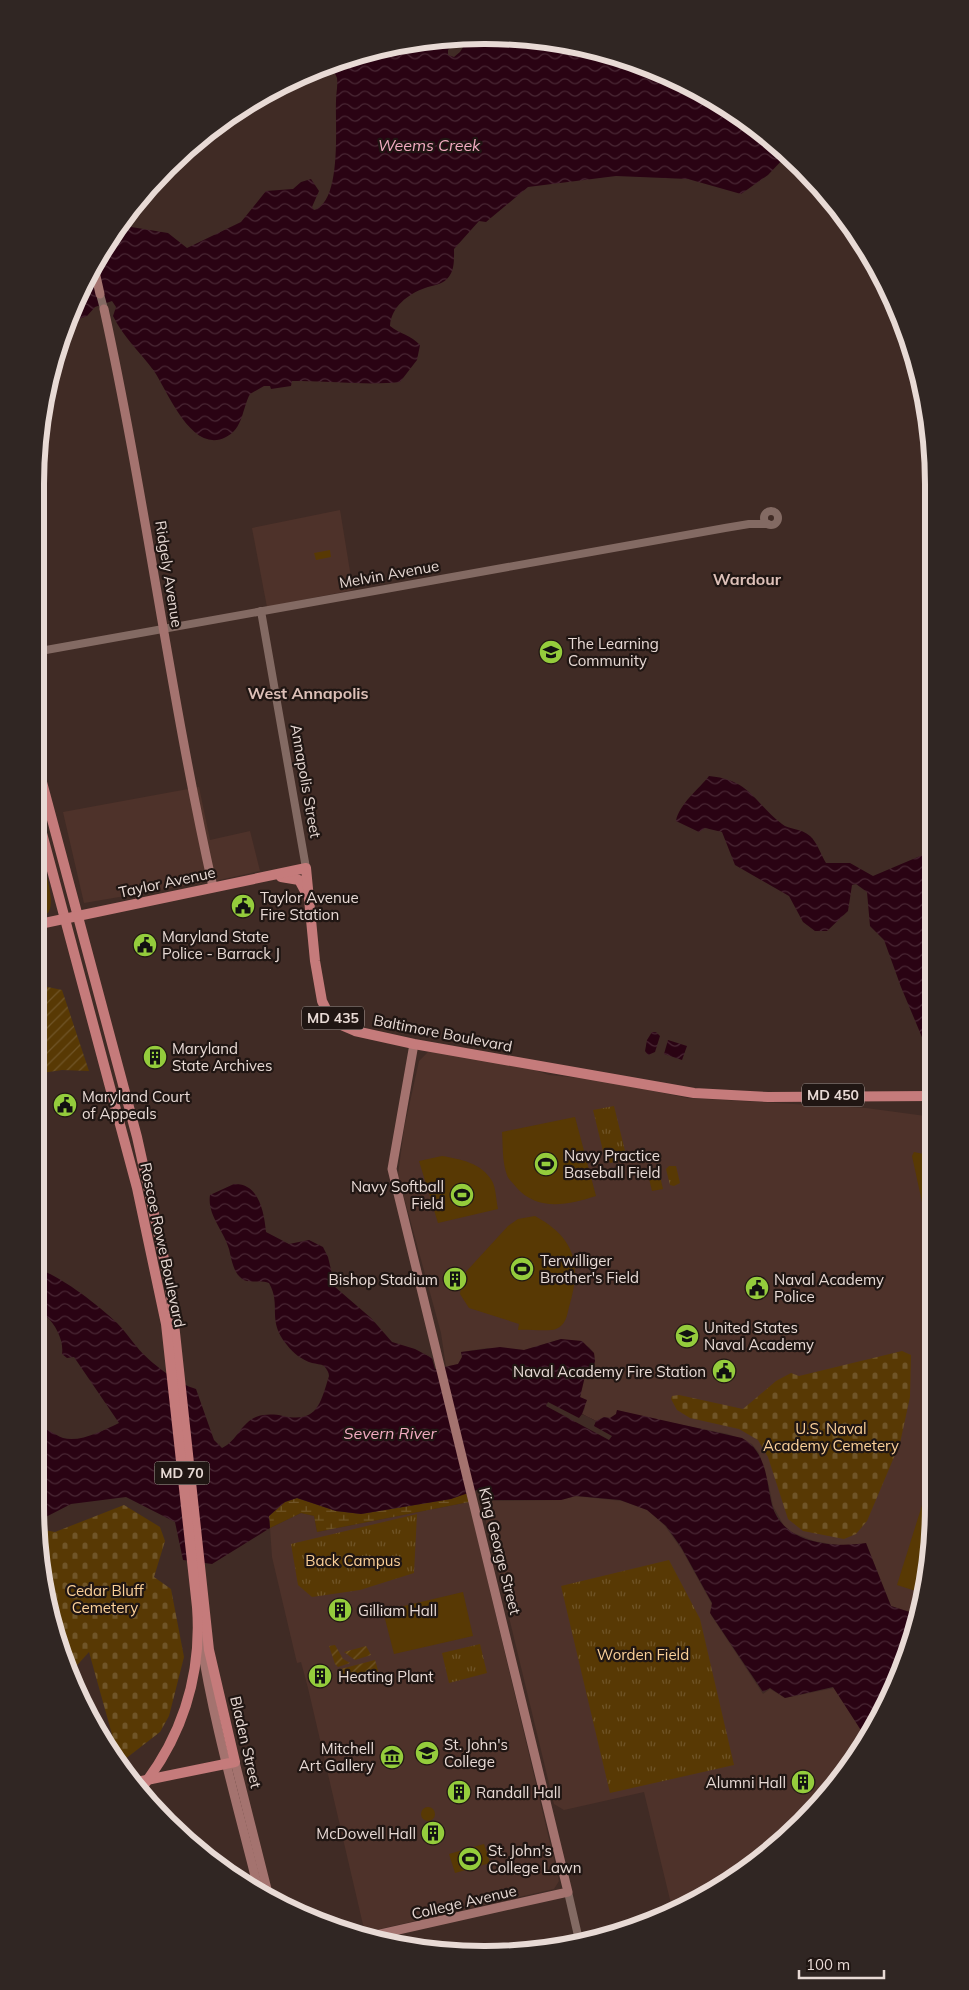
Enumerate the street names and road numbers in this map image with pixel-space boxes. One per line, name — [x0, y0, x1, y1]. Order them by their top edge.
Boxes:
street label: Ridgely Avenue — [151, 519, 187, 629]
street label: Melvin Avenue — [338, 556, 440, 592]
street label: Annapolis Street — [287, 723, 325, 839]
street label: Taylor Avenue — [117, 862, 217, 902]
road number: MD 435 — [302, 1006, 364, 1030]
street label: Baltimore Boulevard — [372, 1010, 514, 1056]
road number: MD 450 — [802, 1084, 864, 1106]
street label: Roscoe Rowe Boulevard — [136, 1161, 190, 1329]
road number: MD 70 — [154, 1462, 210, 1485]
street label: King George Street — [475, 1485, 525, 1617]
street label: Bladen Street — [226, 1694, 266, 1790]
street label: College Avenue — [410, 1881, 518, 1923]

